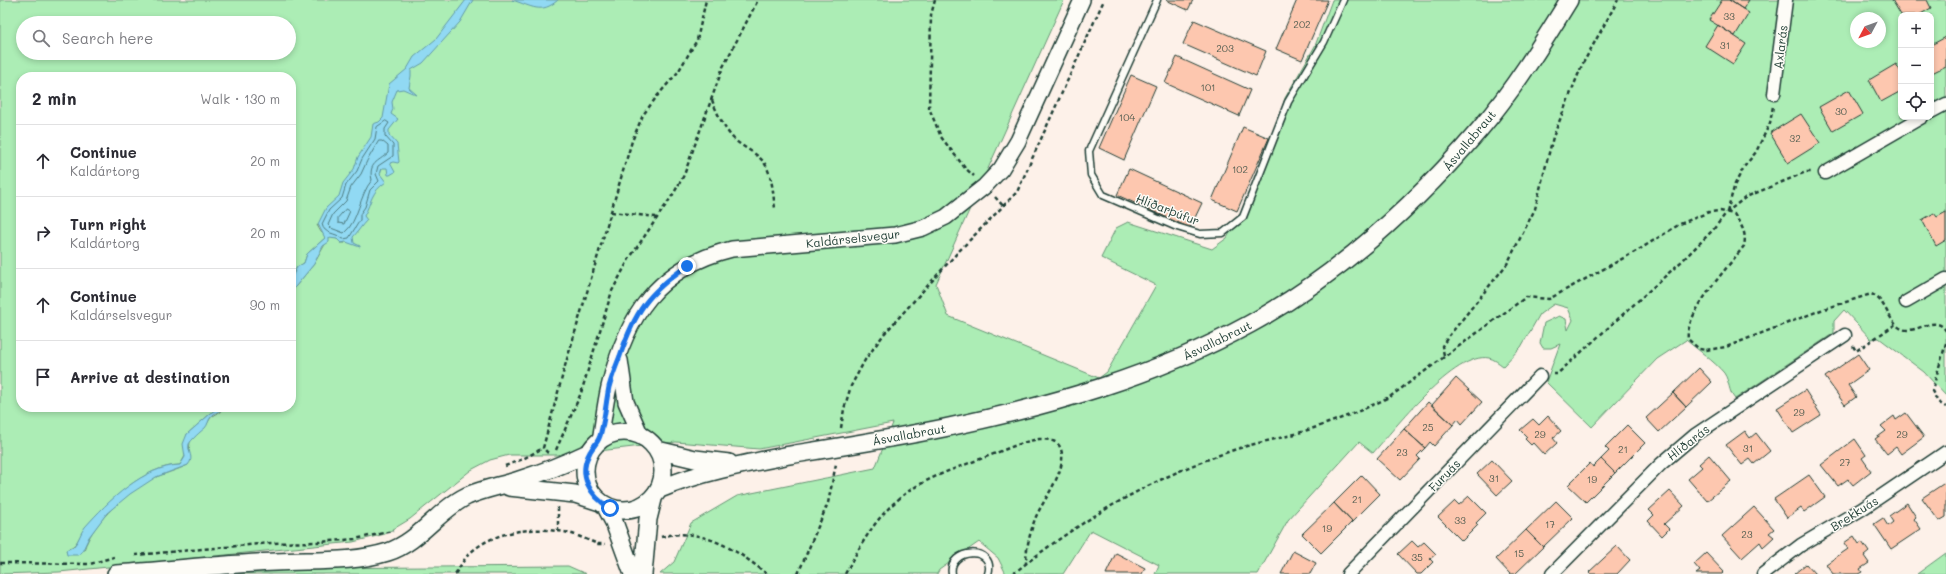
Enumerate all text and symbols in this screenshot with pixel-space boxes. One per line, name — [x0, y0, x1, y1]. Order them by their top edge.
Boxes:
house number: 33 — [1723, 9, 1735, 23]
north arrow — [1850, 12, 1886, 48]
map controls — [1898, 12, 1934, 120]
button: + — [1898, 12, 1934, 48]
search box — [16, 16, 296, 60]
house number: 202 — [1293, 17, 1311, 31]
street label: Axlarás — [1769, 24, 1791, 70]
icon: search — [30, 27, 52, 49]
text: Search here — [62, 28, 153, 48]
house number: 31 — [1720, 38, 1730, 52]
house number: 203 — [1216, 41, 1234, 55]
button: − — [1898, 48, 1934, 84]
house number: 101 — [1200, 80, 1216, 94]
button: locate — [1898, 84, 1934, 120]
text: 2 min — [32, 87, 77, 109]
text: Walk · 130 m — [200, 90, 280, 107]
house number: 30 — [1835, 104, 1847, 118]
street label: Ásvallabraut — [1439, 106, 1499, 174]
house number: 104 — [1119, 110, 1135, 124]
house number: 32 — [1789, 131, 1801, 145]
text: Continue — [70, 142, 137, 162]
icon: ahead — [32, 150, 54, 172]
text: 20 m — [250, 152, 280, 169]
text: Kaldártorg — [70, 162, 140, 179]
house number: 102 — [1232, 162, 1248, 176]
street label: Hlíðarþúfur — [1134, 190, 1202, 228]
text: Turn right — [70, 214, 147, 234]
icon: right — [32, 222, 54, 244]
text: 20 m — [250, 224, 280, 241]
street label: Kaldárselsvegur — [805, 225, 901, 251]
text: Kaldártorg — [70, 234, 140, 251]
route end — [678, 257, 696, 275]
text: Continue — [70, 286, 137, 306]
icon: ahead — [32, 294, 54, 316]
text: 90 m — [250, 296, 280, 313]
text: Kaldárselsvegur — [70, 306, 172, 323]
street label: Ásvallabraut — [1180, 316, 1254, 364]
icon: arrive — [32, 366, 54, 388]
text: Arrive at destination — [70, 367, 230, 387]
house number: 29 — [1793, 405, 1805, 419]
street label: Ásvallabraut — [871, 420, 947, 448]
house number: 25 — [1422, 420, 1434, 434]
street label: Hlíðarás — [1664, 420, 1713, 464]
house number: 29 — [1534, 427, 1546, 441]
house number: 29 — [1896, 427, 1908, 441]
house number: 31 — [1743, 441, 1753, 455]
house number: 21 — [1618, 442, 1628, 456]
house number: 23 — [1396, 445, 1408, 459]
street label: Furuás — [1425, 455, 1463, 495]
house number: 27 — [1839, 455, 1851, 469]
house number: 31 — [1489, 471, 1499, 485]
house number: 19 — [1587, 472, 1597, 486]
house number: 21 — [1352, 492, 1362, 506]
street label: Brekkuás — [1827, 492, 1881, 534]
route start — [601, 499, 619, 517]
house number: 33 — [1454, 513, 1466, 527]
house number: 17 — [1545, 517, 1555, 531]
house number: 19 — [1322, 521, 1332, 535]
house number: 23 — [1741, 527, 1753, 541]
house number: 15 — [1514, 546, 1524, 560]
house number: 35 — [1411, 550, 1423, 564]

